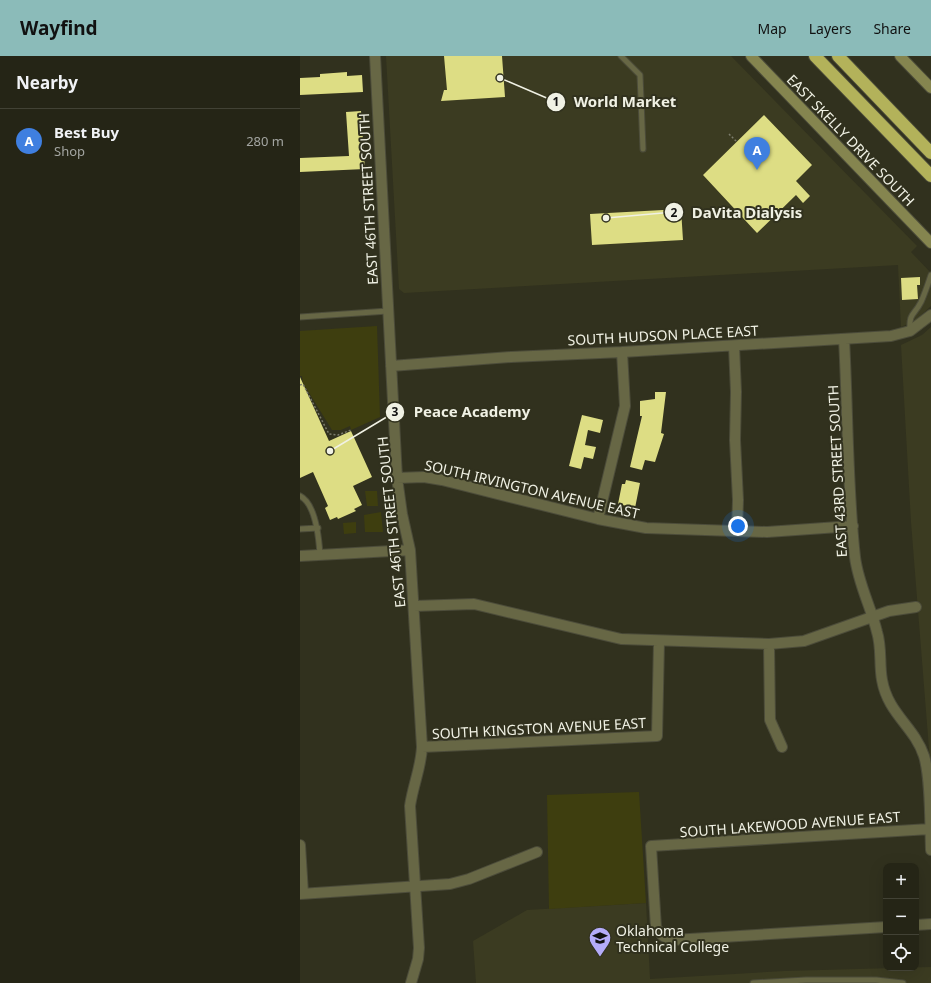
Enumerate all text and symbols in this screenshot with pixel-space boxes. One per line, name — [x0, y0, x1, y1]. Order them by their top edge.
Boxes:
text: Wayfind — [20, 15, 98, 41]
text: Map — [758, 19, 787, 38]
text: Layers — [809, 19, 851, 38]
text: Share — [873, 19, 911, 38]
street label: EAST SKELLY DRIVE SOUTH — [783, 70, 919, 210]
text: Nearby — [16, 71, 78, 94]
callout: World Market — [546, 88, 685, 115]
text: World Market — [574, 91, 677, 111]
text: 1 — [553, 93, 559, 110]
street label: EAST 46TH STREET SOUTH — [354, 113, 382, 285]
text: Best Buy — [54, 122, 119, 142]
text: A — [25, 132, 34, 150]
text: 280 m — [246, 132, 284, 150]
pin: A — [744, 137, 770, 170]
text: Shop — [54, 142, 85, 160]
callout: DaVita Dialysis — [664, 199, 811, 226]
text: DaVita Dialysis — [692, 202, 802, 222]
text: 2 — [671, 204, 678, 221]
street label: SOUTH HUDSON PLACE EAST — [567, 320, 759, 349]
street label: EAST 43RD STREET SOUTH — [823, 384, 851, 558]
callout: Peace Academy — [385, 399, 538, 426]
text: Peace Academy — [414, 401, 531, 421]
text: 3 — [392, 403, 399, 420]
street label: EAST 46TH STREET SOUTH — [373, 436, 409, 608]
street label: SOUTH IRVINGTON AVENUE EAST — [423, 455, 641, 523]
your location — [728, 516, 748, 536]
street label: SOUTH KINGSTON AVENUE EAST — [431, 713, 647, 743]
street label: SOUTH LAKEWOOD AVENUE EAST — [679, 807, 901, 841]
map controls — [883, 863, 919, 971]
button: + — [883, 863, 919, 899]
button: − — [883, 899, 919, 935]
place label: Oklahoma Technical College — [616, 921, 729, 956]
school or university icon: Oklahoma Technical College — [587, 925, 613, 958]
button: locate — [883, 935, 919, 971]

